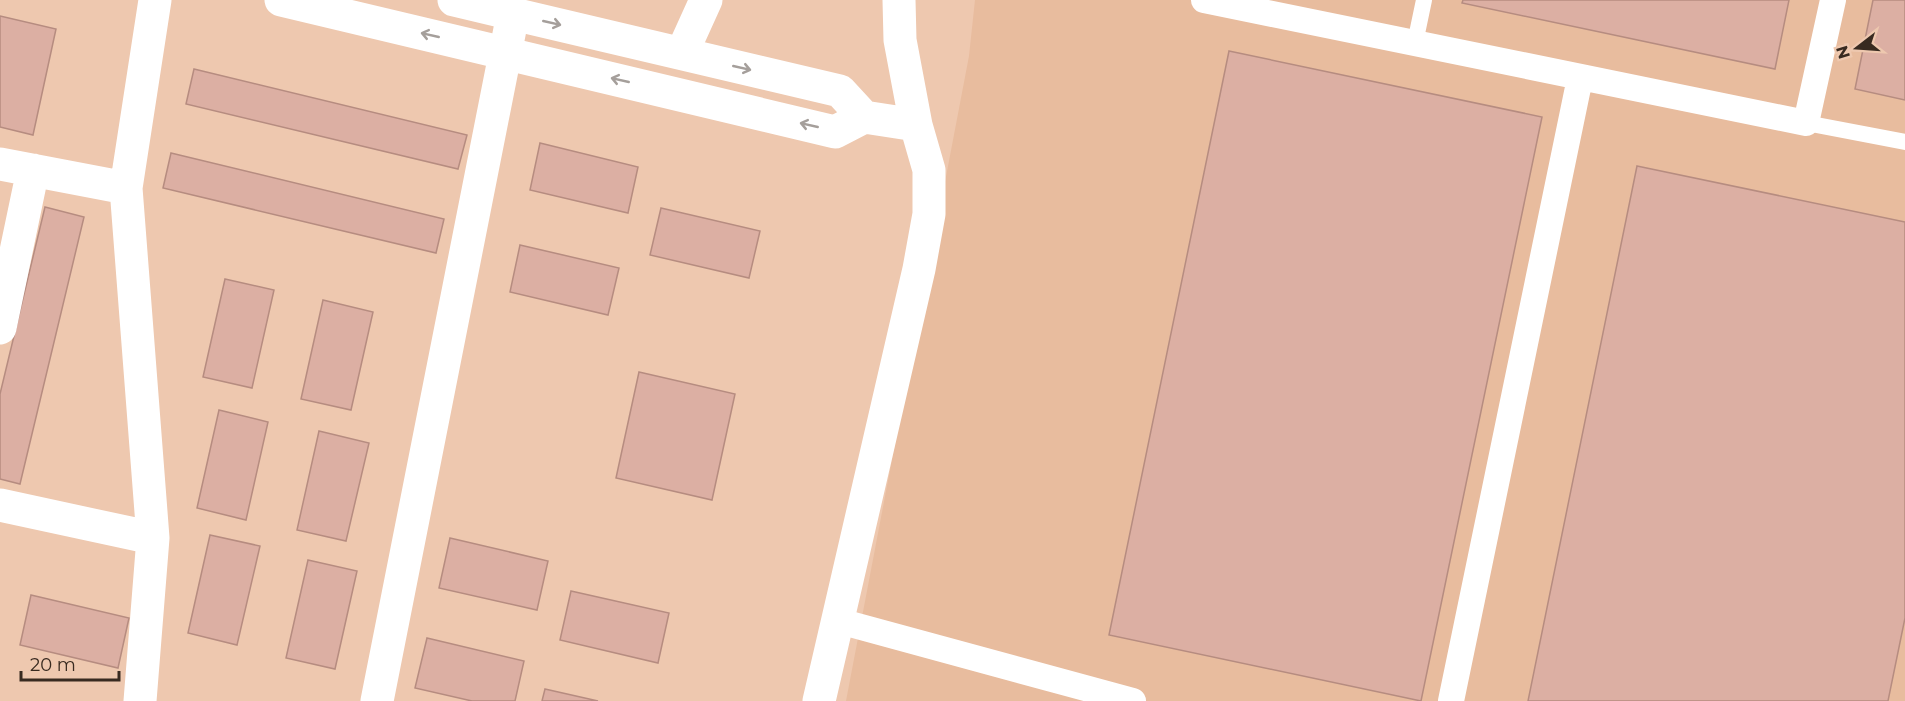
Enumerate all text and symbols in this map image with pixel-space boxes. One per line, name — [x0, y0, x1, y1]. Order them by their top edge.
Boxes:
one-way arrow — [542, 18, 561, 29]
north arrow — [1827, 18, 1887, 78]
one-way arrow — [421, 29, 440, 40]
text: N — [1832, 43, 1854, 61]
one-way arrow — [732, 62, 751, 74]
one-way arrow — [611, 74, 630, 86]
one-way arrow — [800, 119, 819, 131]
scale bar — [21, 644, 118, 682]
text: 20 m — [30, 654, 76, 676]

